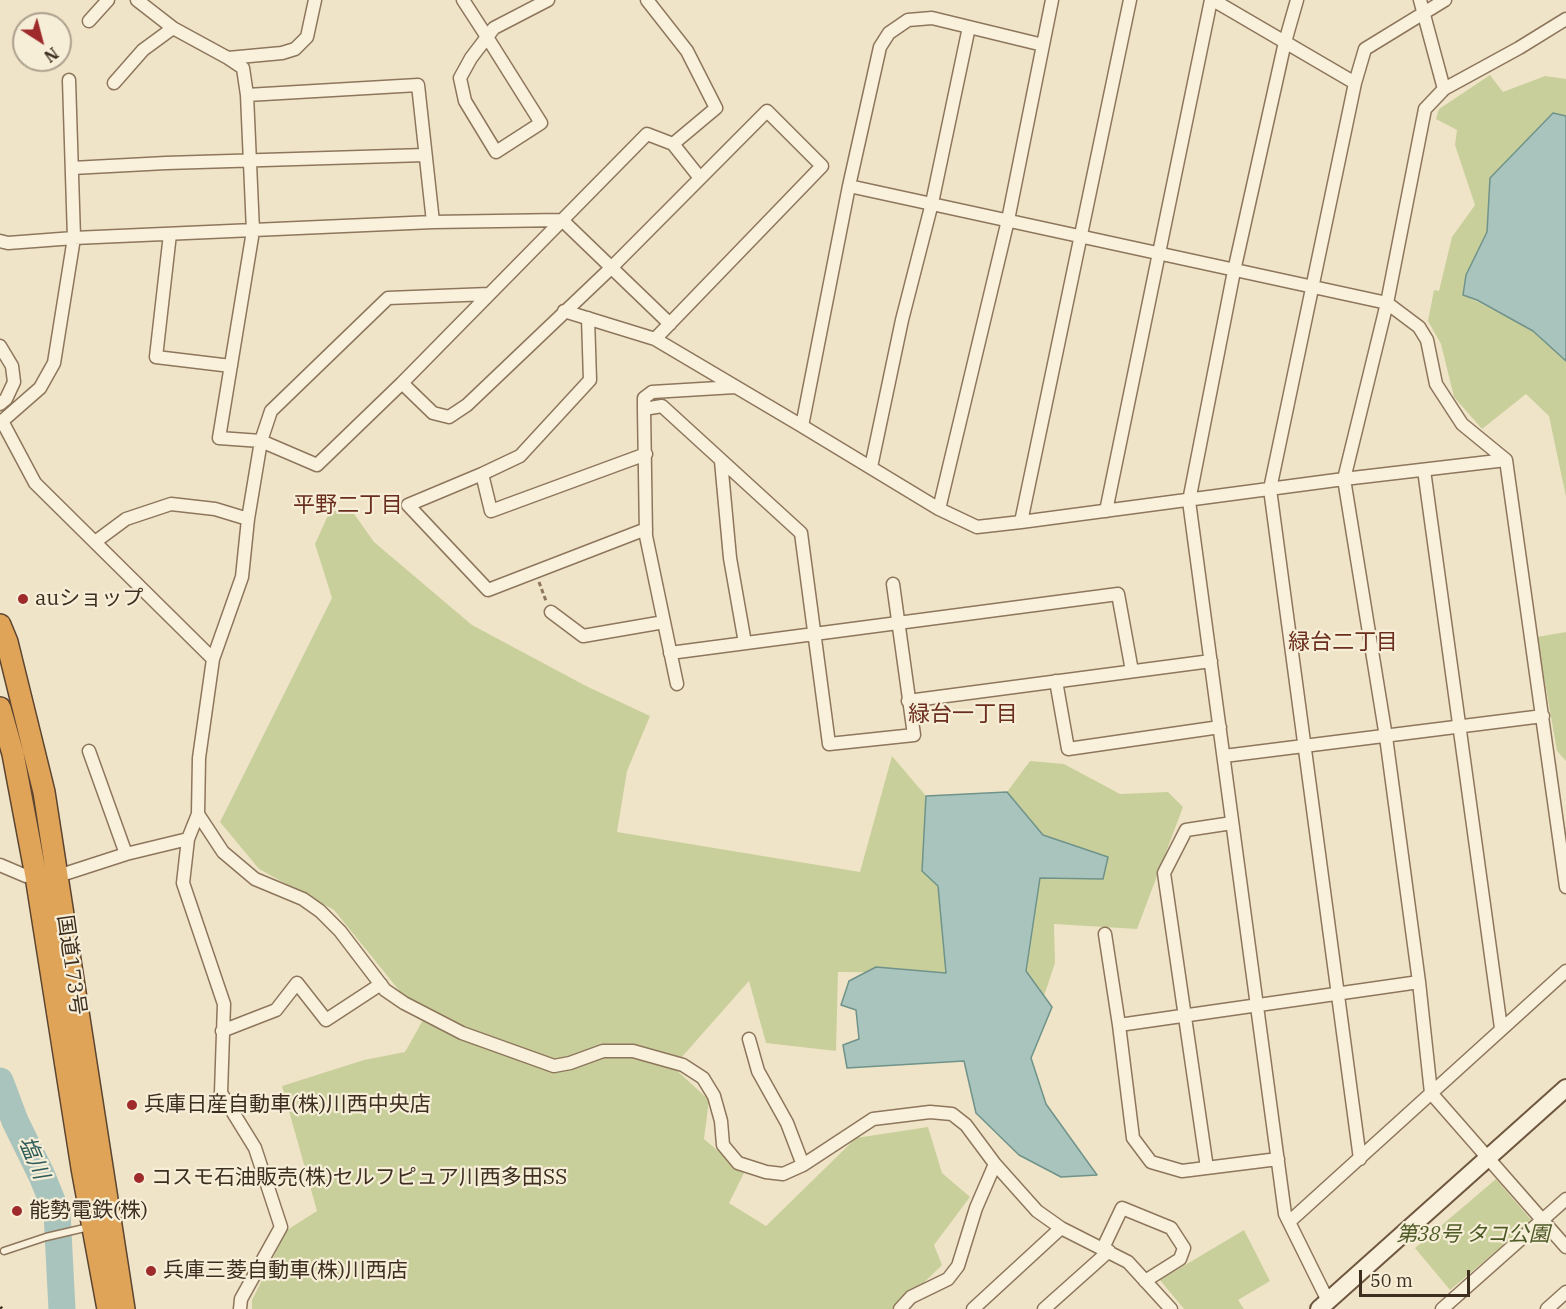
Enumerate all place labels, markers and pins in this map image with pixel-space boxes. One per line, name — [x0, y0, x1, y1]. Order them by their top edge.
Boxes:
place label: auショップ — [35, 586, 143, 612]
marker: auショップ — [16, 592, 30, 606]
place label: 兵庫日産自動車(株)川西中央店 — [144, 1092, 431, 1118]
marker: 兵庫日産自動車(株)川西中央店 — [125, 1098, 139, 1112]
place label: コスモ石油販売(株)セルフピュア川西多田SS — [151, 1165, 567, 1191]
marker: コスモ石油販売(株)セルフピュア川西多田SS — [132, 1171, 146, 1185]
place label: 能勢電鉄(株) — [29, 1198, 148, 1224]
marker: 能勢電鉄(株) — [10, 1204, 24, 1218]
place label: 兵庫三菱自動車(株)川西店 — [163, 1258, 408, 1284]
marker: 兵庫三菱自動車(株)川西店 — [144, 1264, 158, 1278]

